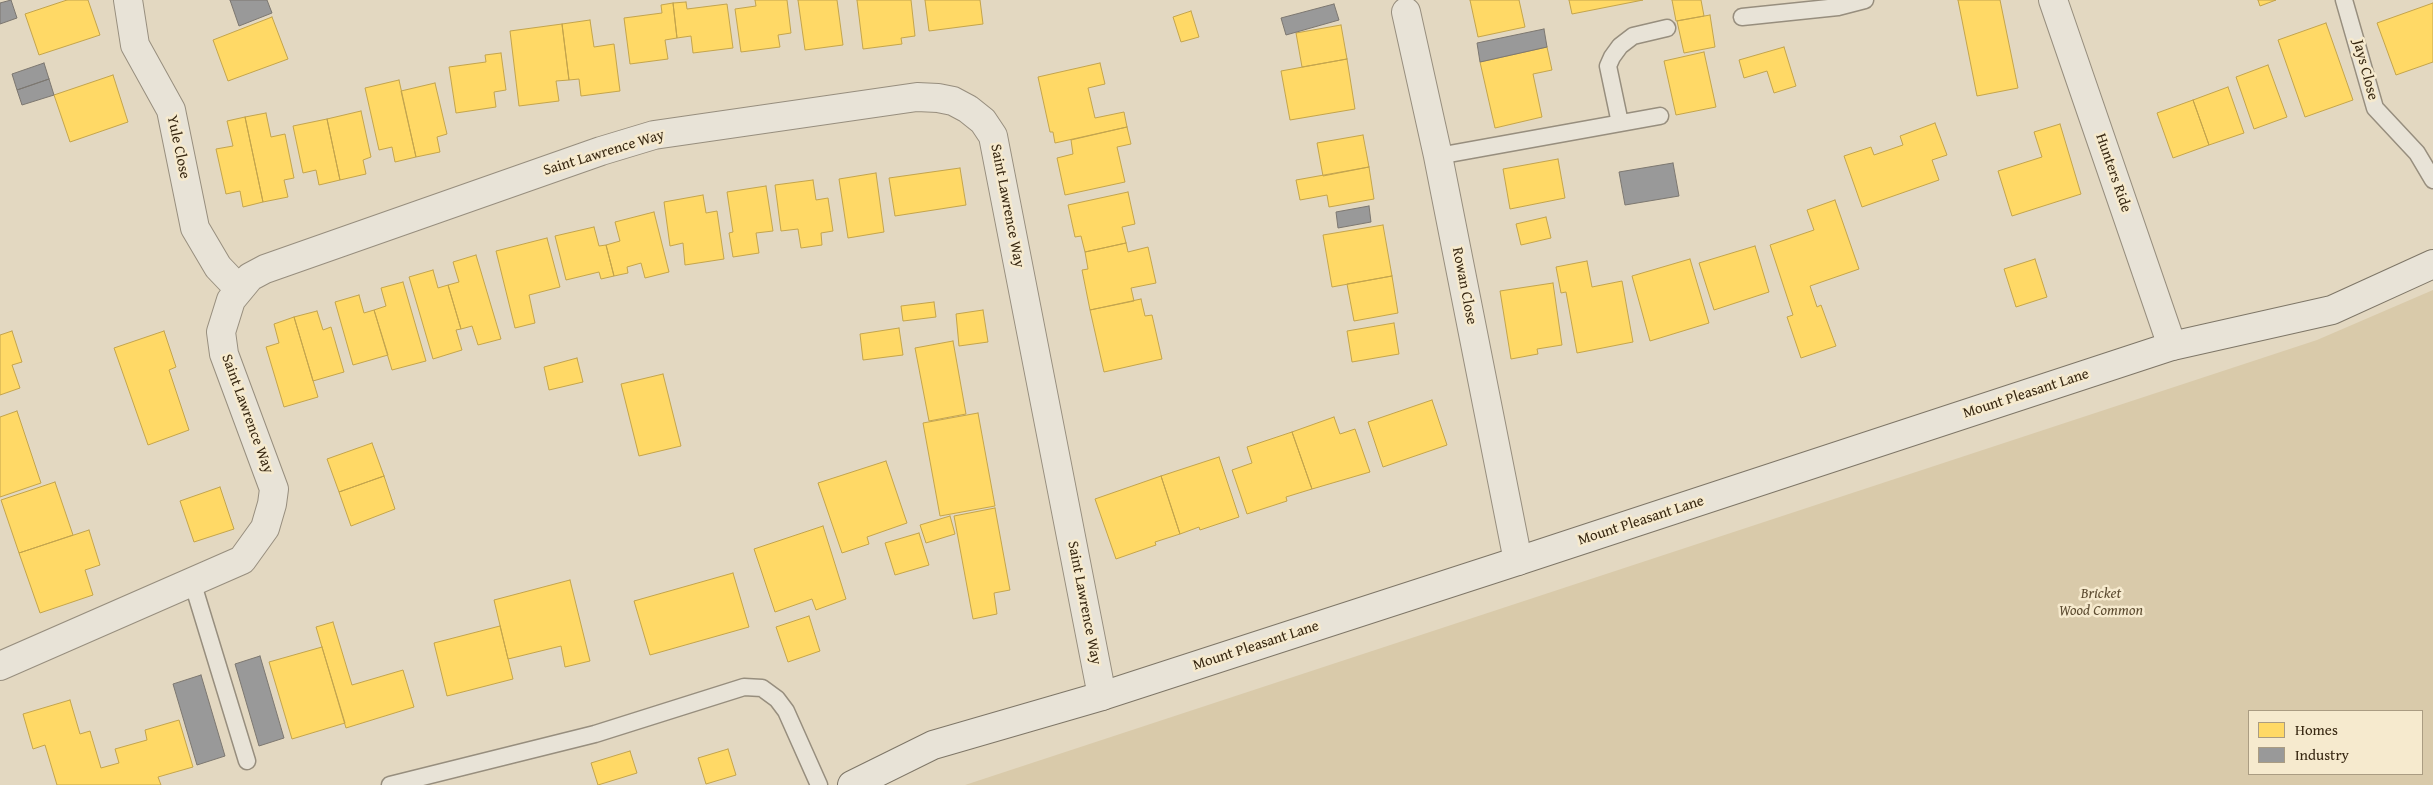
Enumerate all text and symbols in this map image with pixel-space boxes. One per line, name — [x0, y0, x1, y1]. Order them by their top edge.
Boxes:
street label: Jays Close — [2348, 38, 2382, 102]
street label: Yule Close — [162, 113, 194, 181]
street label: Saint Lawrence Way — [541, 126, 667, 180]
street label: Hunters Ride — [2091, 131, 2135, 215]
street label: Saint Lawrence Way — [986, 143, 1028, 269]
street label: Rowan Close — [1448, 246, 1480, 326]
street label: Saint Lawrence Way — [217, 352, 277, 476]
street label: Mount Pleasant Lane — [1961, 365, 2091, 423]
street label: Mount Pleasant Lane — [1576, 492, 1706, 550]
street label: Saint Lawrence Way — [1063, 540, 1105, 666]
park label: Bricket Wood Common — [2059, 585, 2143, 620]
street label: Mount Pleasant Lane — [1191, 617, 1321, 675]
legend — [2248, 710, 2423, 775]
text: Homes — [2295, 719, 2338, 740]
text: Industry — [2295, 744, 2349, 765]

